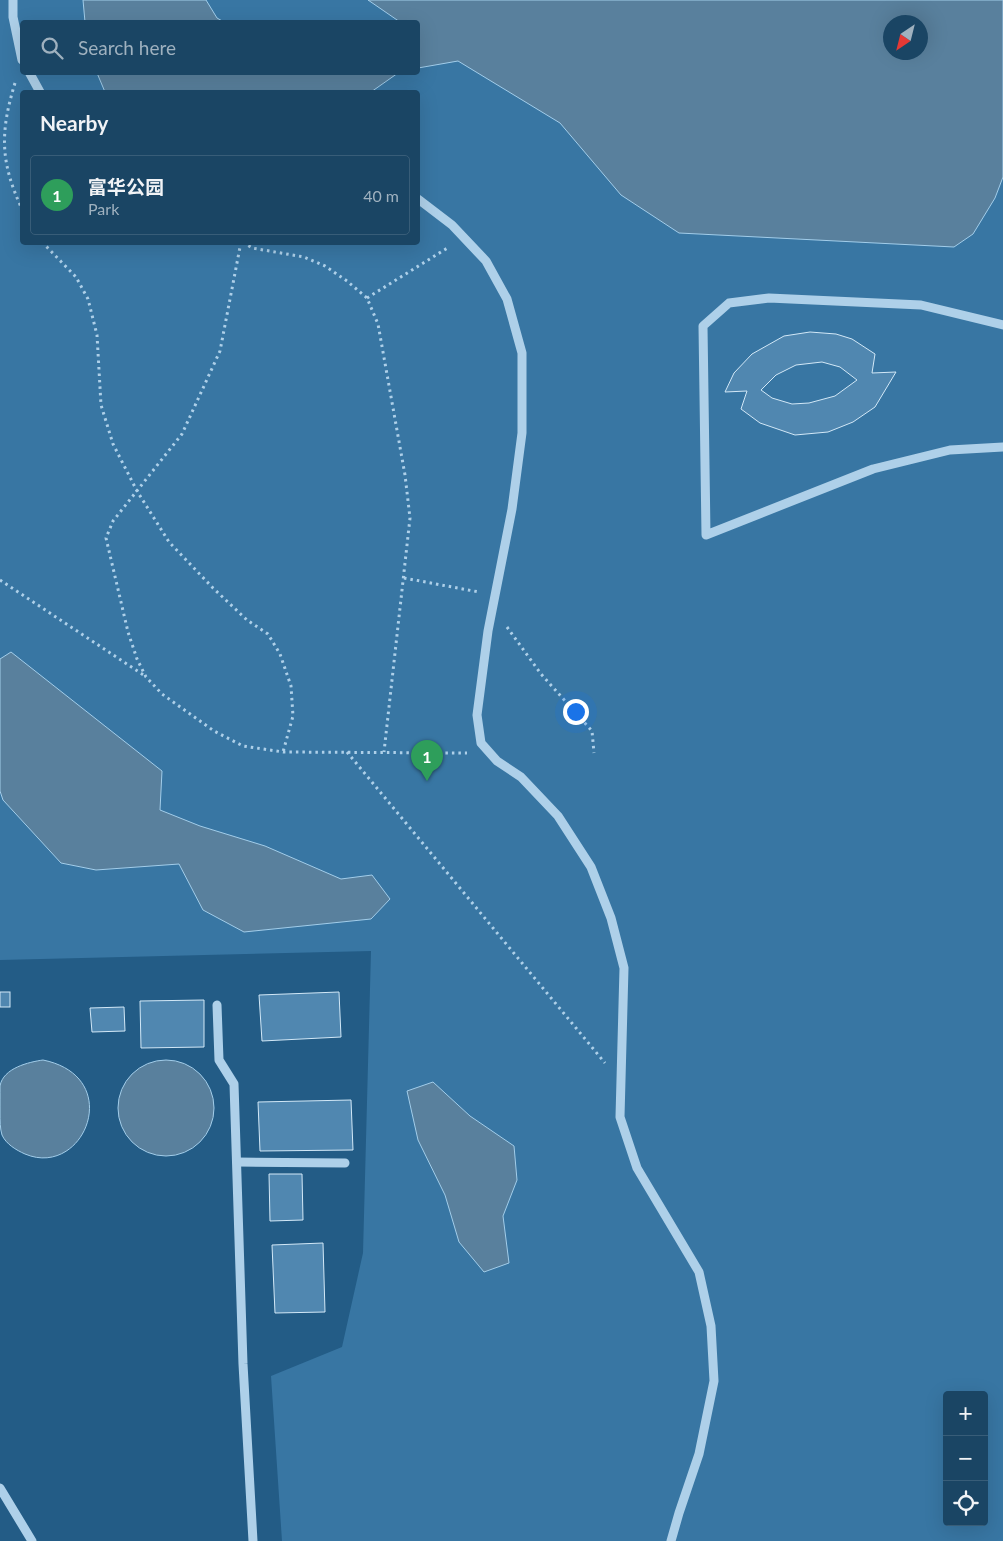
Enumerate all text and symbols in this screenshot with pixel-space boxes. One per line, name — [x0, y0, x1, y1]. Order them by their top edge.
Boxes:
north arrow — [883, 15, 928, 60]
search box — [20, 20, 420, 75]
icon: search — [38, 34, 66, 62]
text: Search here — [78, 36, 176, 59]
text: Nearby — [40, 110, 108, 135]
text: 富华公园 — [88, 175, 164, 198]
text: 1 — [52, 186, 62, 205]
text: 40 m — [363, 186, 399, 205]
text: Park — [88, 199, 119, 218]
your location — [563, 699, 589, 725]
pin: 1 — [411, 740, 443, 781]
map controls — [943, 1391, 988, 1526]
button: + — [943, 1391, 988, 1436]
button: − — [943, 1436, 988, 1481]
button: locate — [943, 1481, 988, 1526]

